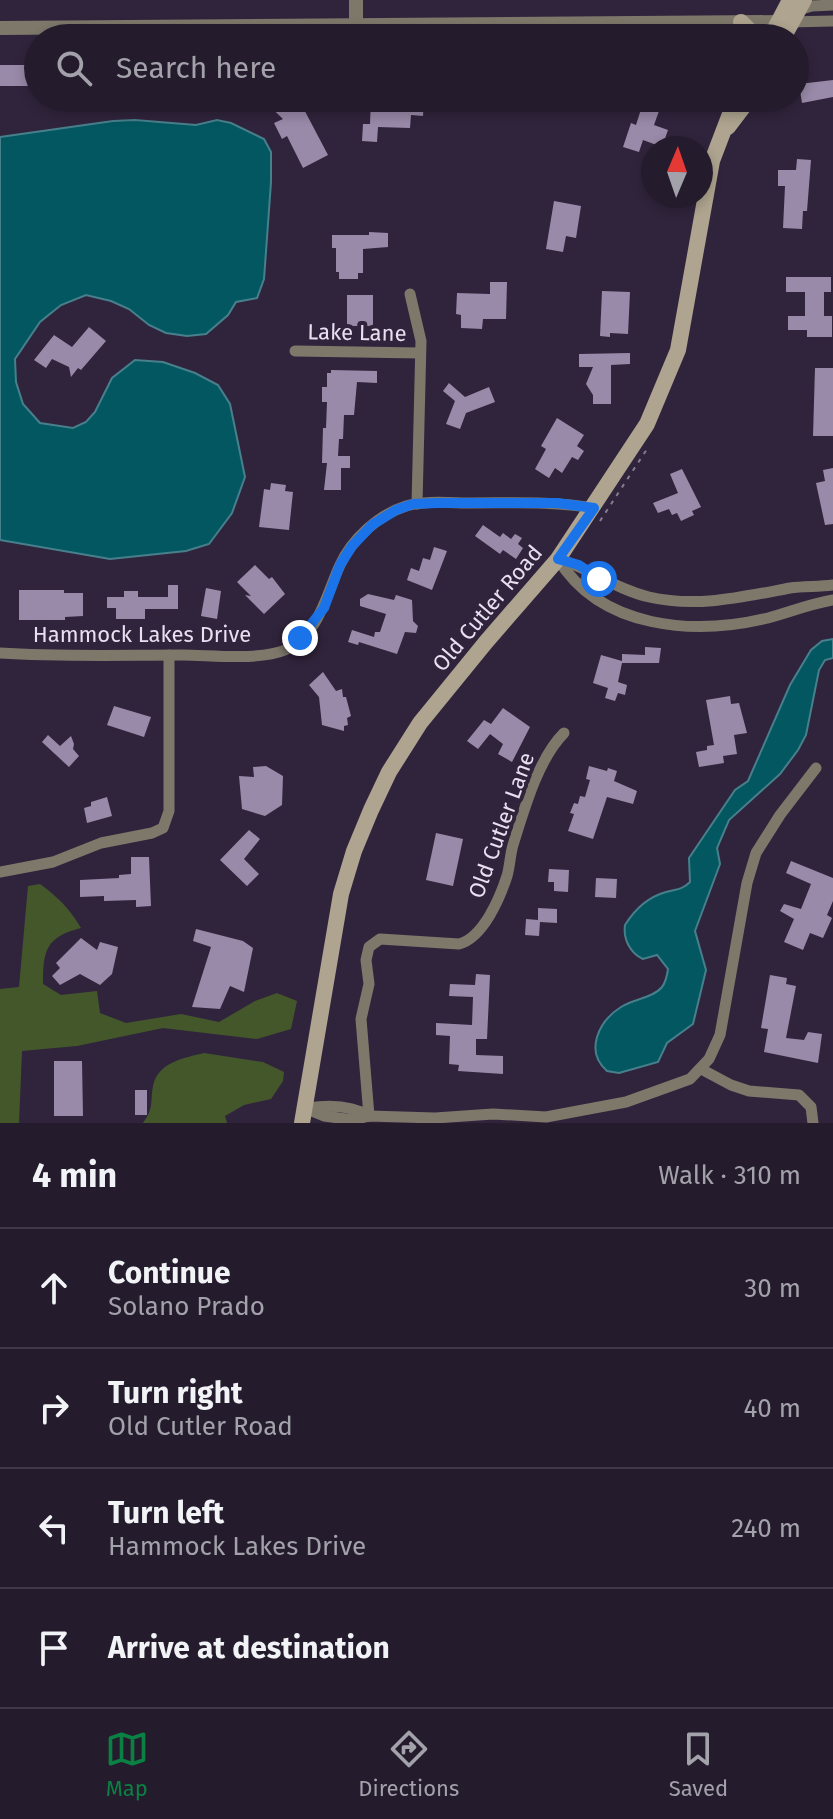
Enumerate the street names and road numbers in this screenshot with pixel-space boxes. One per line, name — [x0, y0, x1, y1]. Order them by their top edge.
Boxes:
street label: Lake Lane — [307, 318, 407, 347]
street label: Old Cutler Road — [427, 540, 548, 677]
street label: Hammock Lakes Drive — [33, 621, 251, 648]
street label: Old Cutler Lane — [463, 749, 540, 902]

